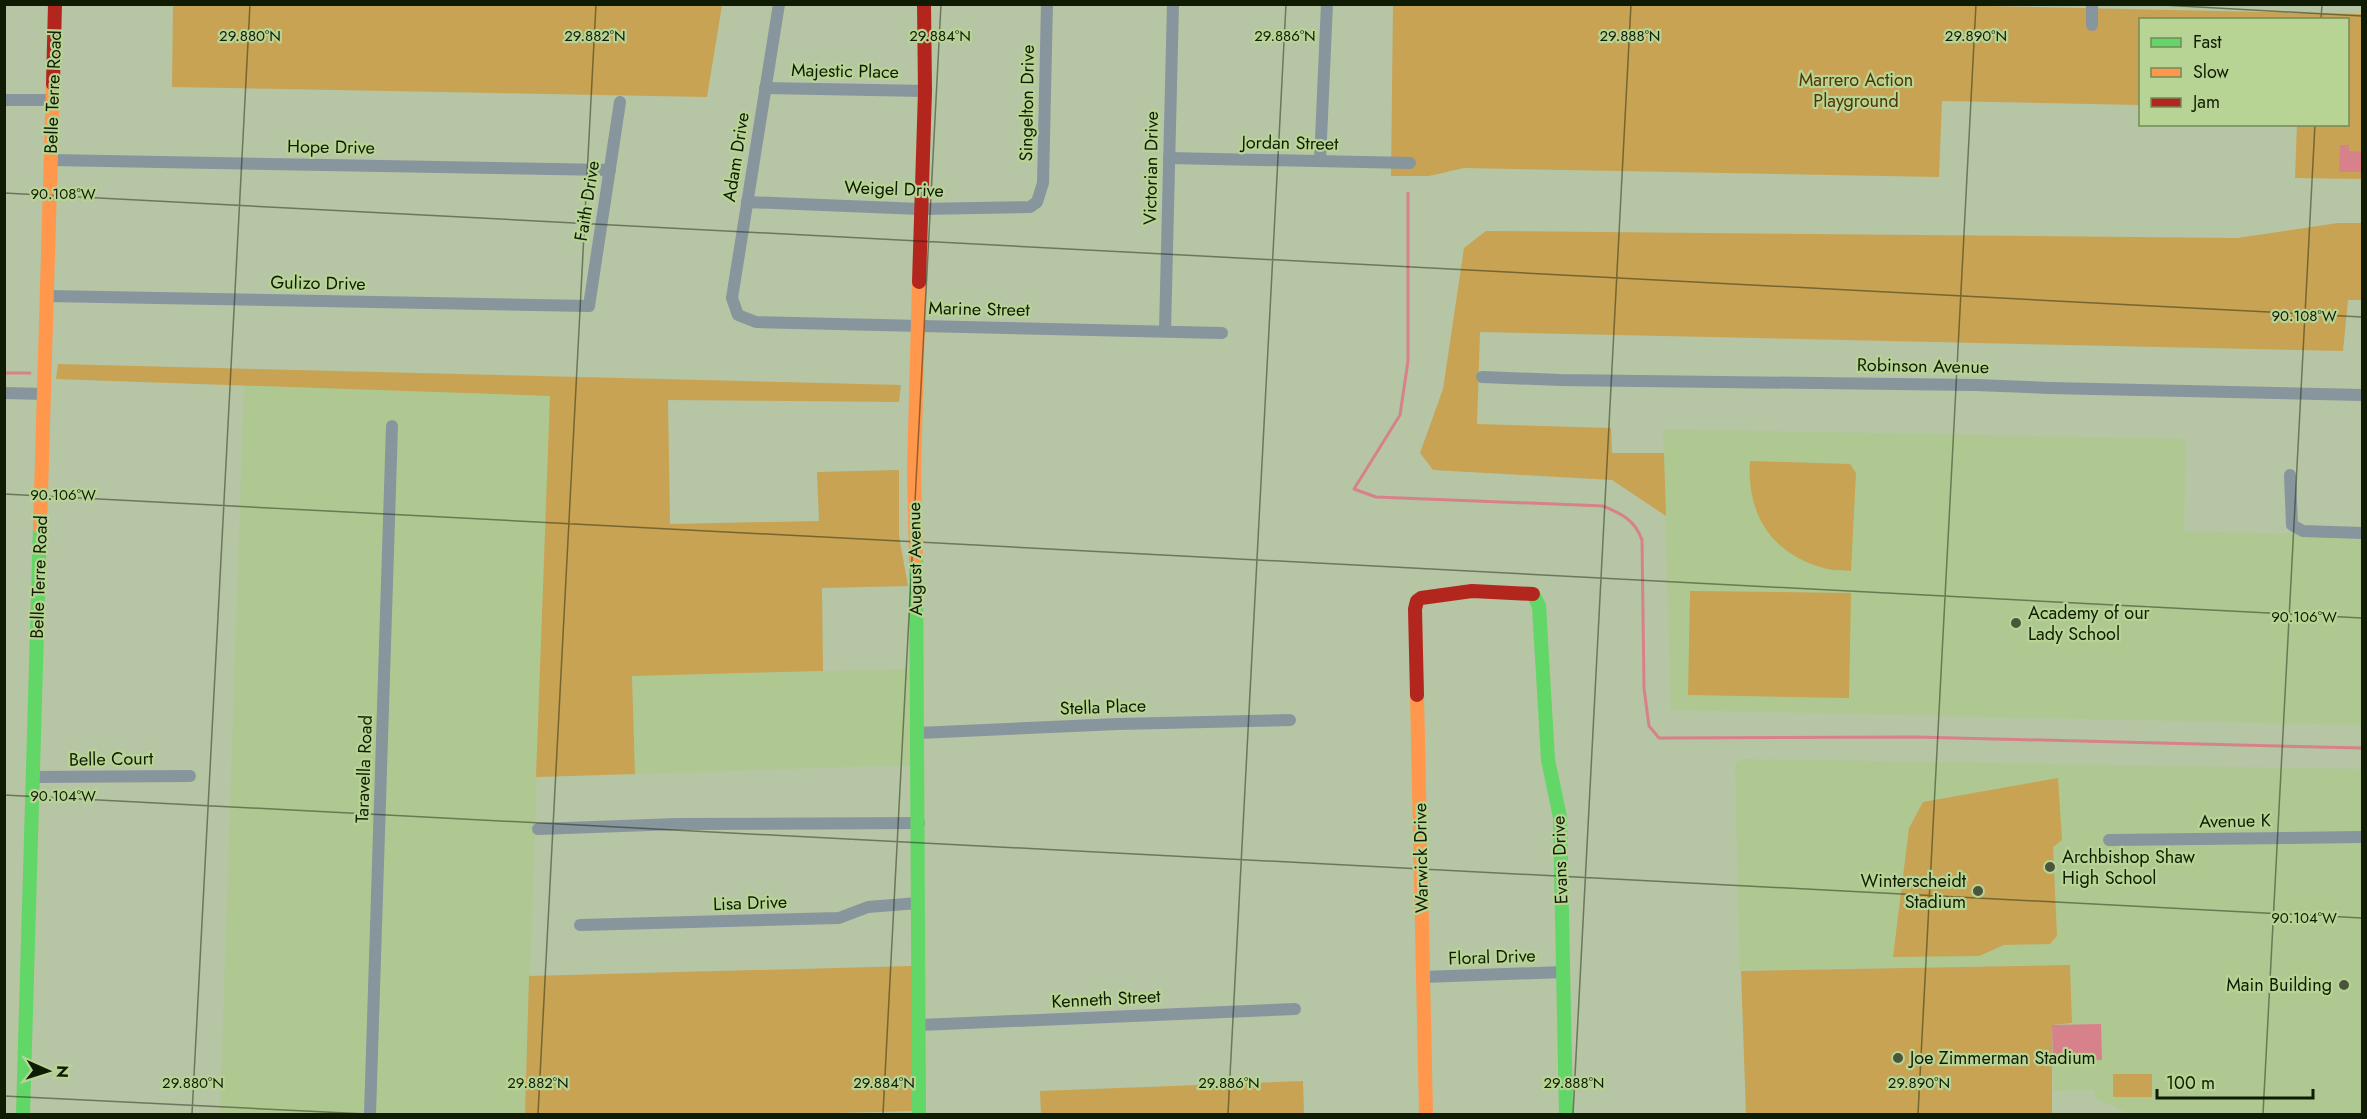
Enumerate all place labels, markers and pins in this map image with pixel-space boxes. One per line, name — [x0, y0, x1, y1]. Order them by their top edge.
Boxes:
place label: Academy of our Lady School — [2028, 600, 2151, 647]
marker: Academy of our Lady School — [2009, 616, 2023, 630]
place label: Archbishop Shaw High School — [2062, 844, 2196, 891]
marker: Archbishop Shaw High School — [2043, 860, 2057, 874]
place label: Winterscheidt Stadium — [1860, 868, 1967, 915]
marker: Winterscheidt Stadium — [1971, 884, 1985, 898]
place label: Main Building — [2226, 972, 2332, 998]
marker: Main Building — [2337, 978, 2351, 992]
place label: Joe Zimmerman Stadium — [1908, 1045, 2096, 1071]
marker: Joe Zimmerman Stadium — [1891, 1051, 1905, 1065]

